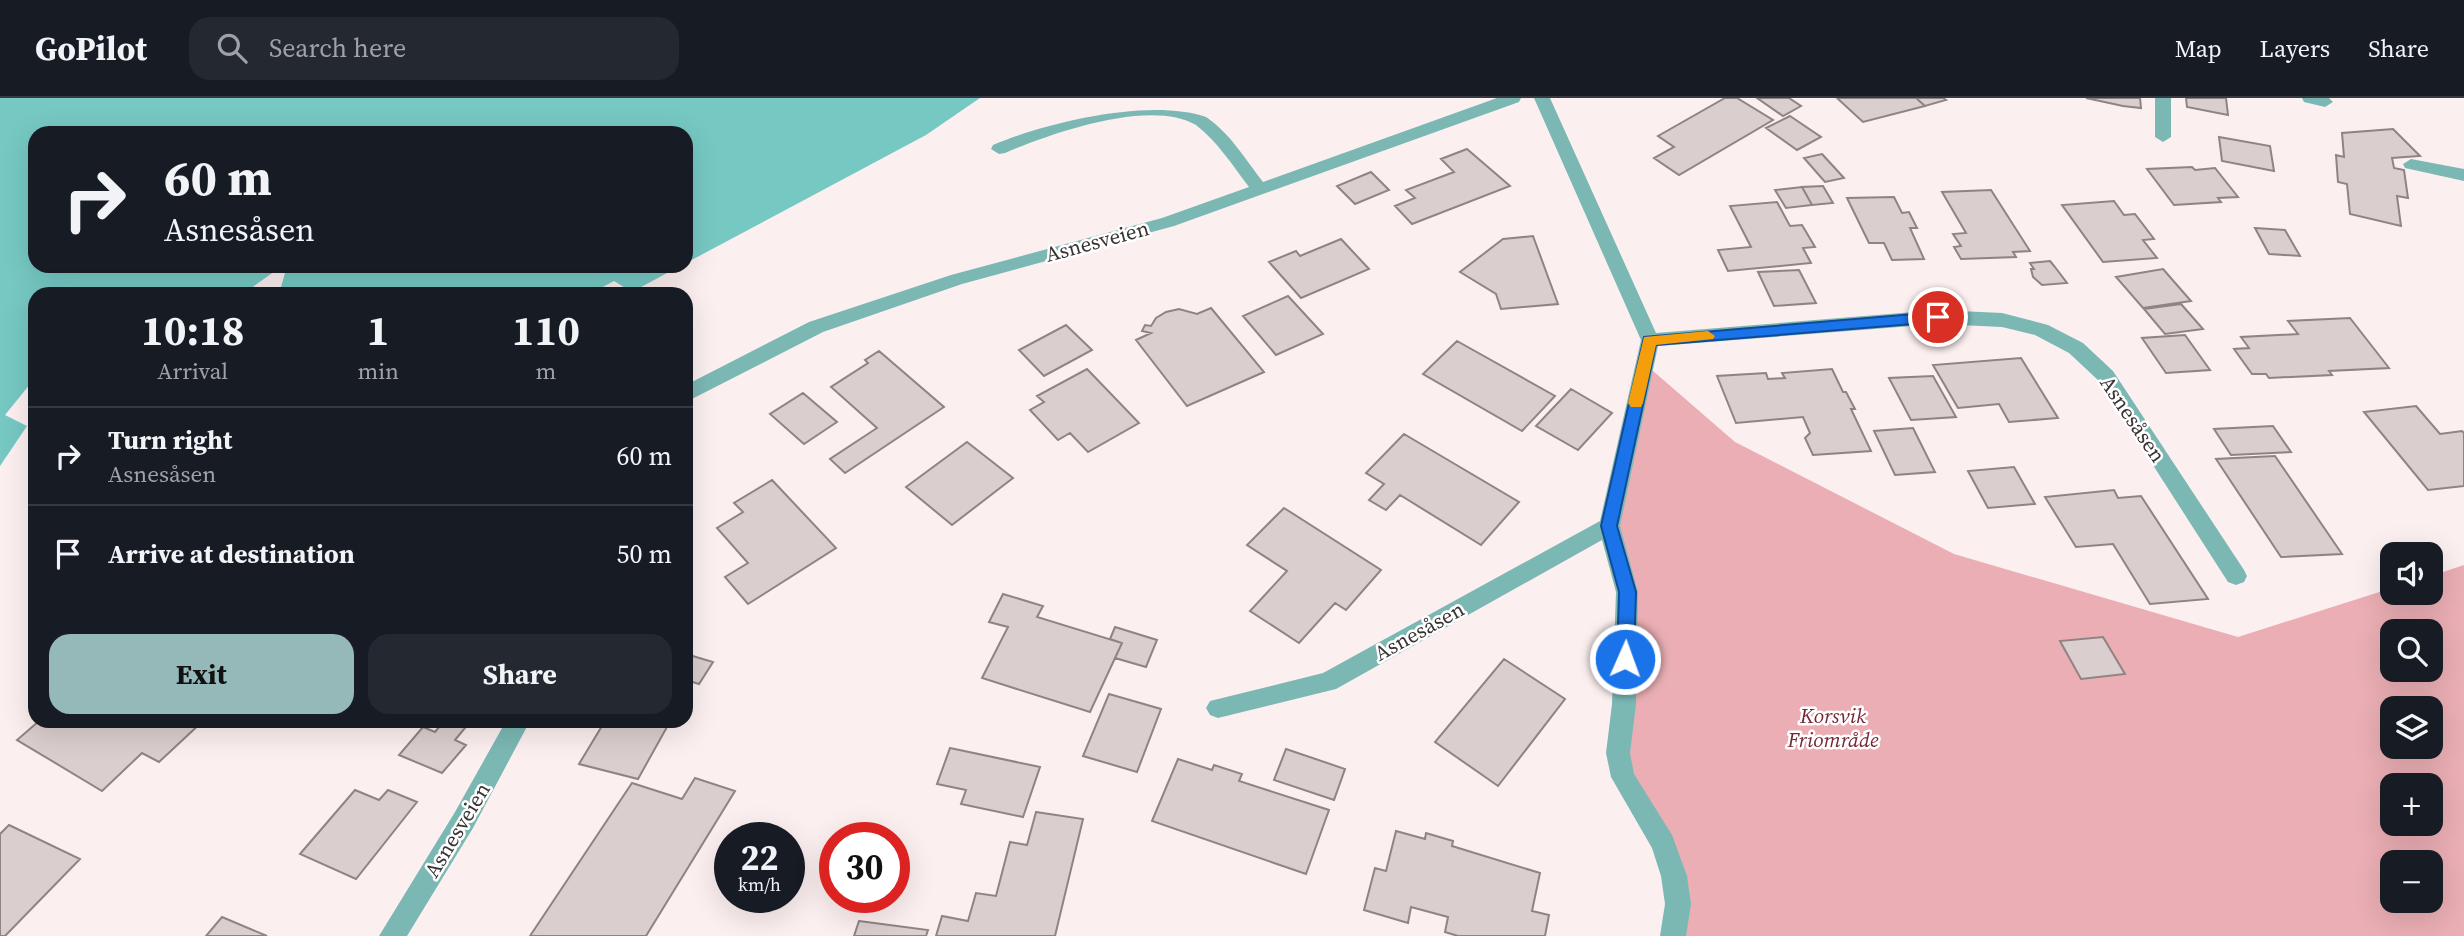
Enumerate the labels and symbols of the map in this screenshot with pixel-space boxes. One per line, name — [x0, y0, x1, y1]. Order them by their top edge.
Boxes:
street label: Asnesveien — [1042, 213, 1152, 269]
pin — [1908, 287, 1968, 347]
street label: Asnesåsen — [2093, 370, 2173, 468]
street label: Asnesåsen — [1369, 594, 1469, 668]
position arrow — [1588, 622, 1662, 696]
park label: Korsvik Friområde — [1786, 701, 1879, 754]
street label: Asnesveien — [417, 777, 497, 883]
speed limit sign: 30 — [819, 822, 910, 913]

